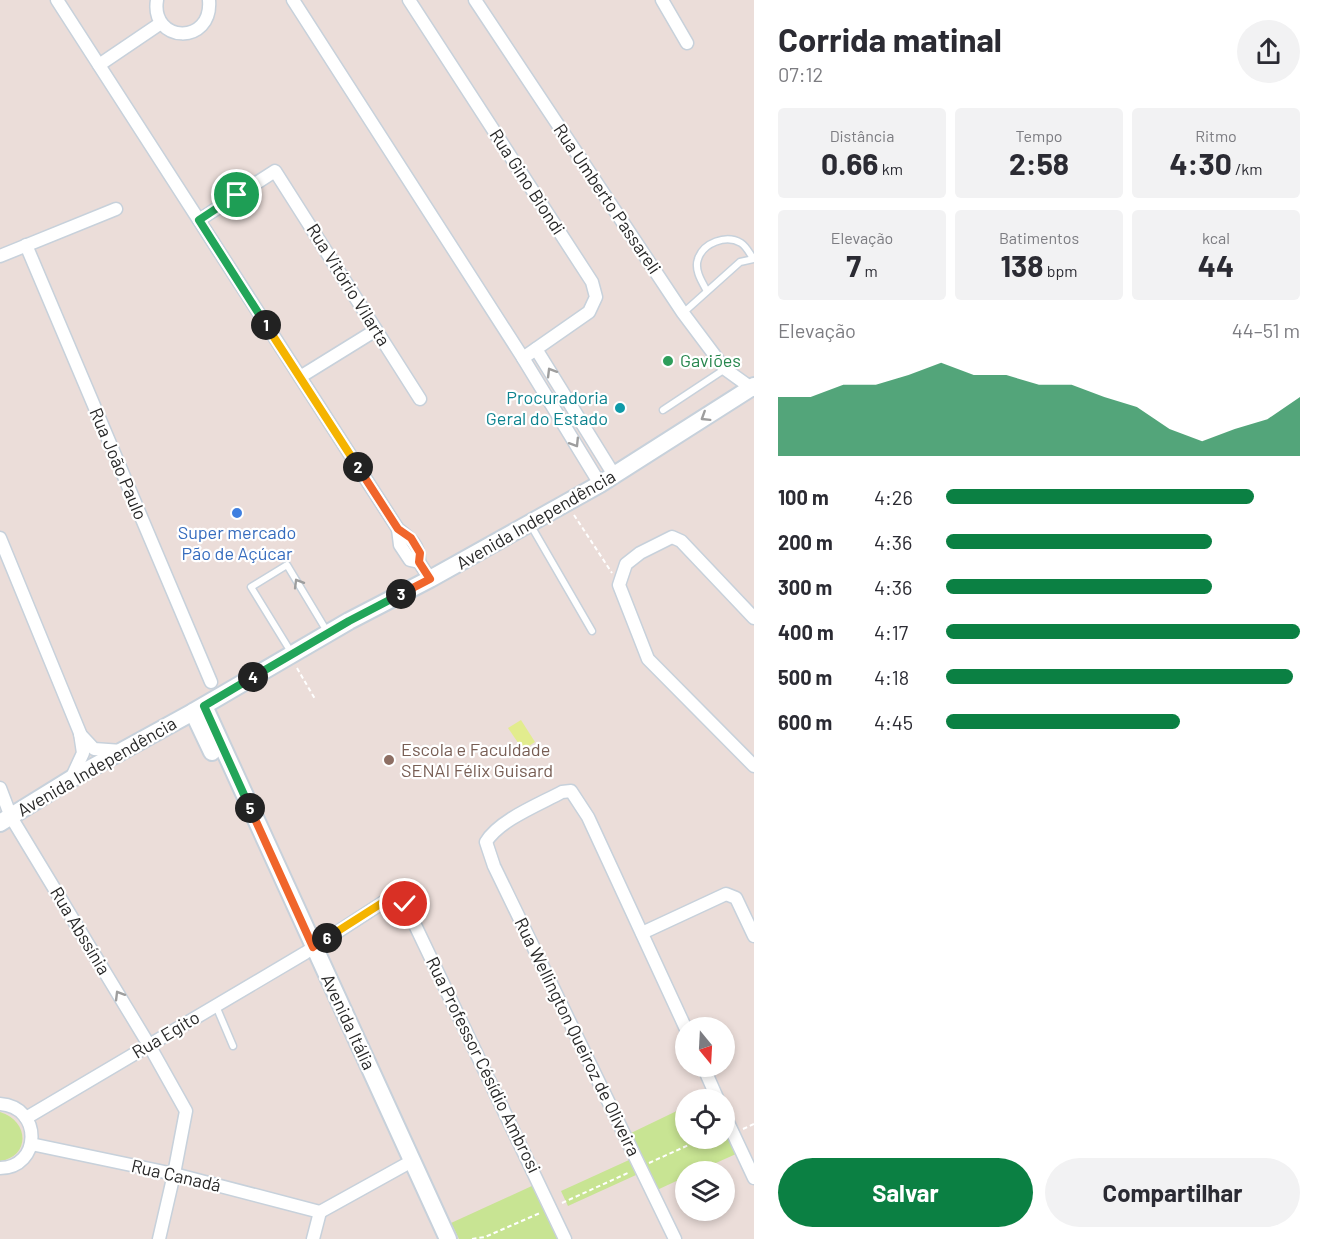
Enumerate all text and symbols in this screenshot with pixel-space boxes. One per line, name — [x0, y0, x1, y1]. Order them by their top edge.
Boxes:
text: Corrida matinal — [778, 19, 1002, 59]
button: share — [1237, 20, 1300, 83]
text: 07:12 — [778, 62, 823, 86]
street label: Rua Umberto Passareli — [549, 119, 666, 278]
street label: Rua Gino Biondi — [485, 124, 570, 239]
text: Distância — [830, 126, 894, 145]
text: Tempo — [1015, 126, 1063, 145]
text: Ritmo — [1195, 126, 1237, 145]
text: 0.66 — [821, 145, 878, 181]
text: 2:58 — [1009, 145, 1069, 181]
text: 4:30 — [1169, 145, 1232, 181]
text: km — [878, 159, 903, 178]
text: /km — [1232, 159, 1263, 178]
pin — [211, 169, 262, 220]
icon: arrive — [220, 178, 253, 211]
street label: Rua Vitório Vilarta — [302, 219, 395, 350]
text: Elevação — [831, 228, 893, 247]
text: Batimentos — [999, 228, 1079, 247]
text: kcal — [1202, 228, 1230, 247]
text: 7 — [846, 247, 861, 283]
text: 138 — [1000, 247, 1044, 283]
text: 44 — [1198, 247, 1234, 283]
text: m — [861, 261, 878, 280]
text: bpm — [1044, 261, 1078, 280]
pin: 1 — [251, 310, 281, 340]
text: 1 — [263, 315, 269, 334]
text: Elevação — [778, 318, 856, 342]
text: 44–51 m — [1232, 318, 1300, 342]
place label: Gaviões — [680, 349, 741, 371]
marker: Gaviões — [661, 354, 675, 368]
one-way arrow — [546, 368, 558, 378]
place label: Procuradoria Geral do Estado — [486, 386, 608, 429]
marker: Procuradoria Geral do Estado — [613, 401, 627, 415]
street label: Rua João Paulo — [85, 404, 152, 523]
one-way arrow — [701, 410, 711, 422]
one-way arrow — [568, 437, 579, 448]
pin: 2 — [343, 452, 373, 482]
text: 2 — [354, 457, 362, 476]
street label: Avenida Independência — [452, 465, 619, 574]
text: 100 m — [778, 485, 829, 509]
text: 4:26 — [874, 485, 913, 509]
marker: Super mercado Pão de Açúcar — [230, 506, 244, 520]
place label: Super mercado Pão de Açúcar — [178, 521, 296, 564]
text: 200 m — [778, 530, 833, 554]
text: 4:36 — [874, 530, 912, 554]
text: 300 m — [778, 575, 832, 599]
text: 4:36 — [874, 575, 912, 599]
one-way arrow — [293, 579, 305, 589]
pin: 3 — [386, 579, 416, 609]
text: 3 — [397, 584, 405, 603]
text: 400 m — [778, 620, 834, 644]
text: 4:17 — [874, 620, 908, 644]
pin: 4 — [238, 662, 268, 692]
text: 500 m — [778, 665, 832, 689]
text: 4:18 — [874, 665, 909, 689]
text: 4 — [248, 667, 258, 686]
text: 600 m — [778, 710, 832, 734]
text: 4:45 — [874, 710, 913, 734]
street label: Avenida Independência — [13, 712, 180, 821]
place label: Escola e Faculdade SENAI Félix Guisard — [401, 738, 553, 781]
marker: Escola e Faculdade SENAI Félix Guisard — [382, 753, 396, 767]
pin: 5 — [235, 793, 265, 823]
text: 5 — [246, 798, 254, 817]
pin — [379, 878, 430, 929]
street label: Rua Abssínia — [46, 883, 116, 978]
icon: check — [388, 887, 421, 920]
street label: Rua Wellington Queiroz de Oliveira — [510, 914, 645, 1159]
pin: 6 — [312, 923, 342, 953]
text: 6 — [323, 928, 331, 947]
street label: Rua Professor Césídio Ambrosi — [422, 953, 546, 1176]
street label: Avenida Itália — [317, 970, 381, 1073]
one-way arrow — [114, 991, 126, 1001]
street label: Rua Egito — [128, 1005, 203, 1063]
north arrow — [675, 1017, 735, 1077]
map controls — [675, 1017, 735, 1221]
button: locate — [675, 1089, 735, 1149]
street label: Rua Canadá — [129, 1154, 223, 1196]
button: Salvar — [778, 1158, 1033, 1227]
button: Compartilhar — [1045, 1158, 1300, 1227]
button: layers — [675, 1161, 735, 1221]

